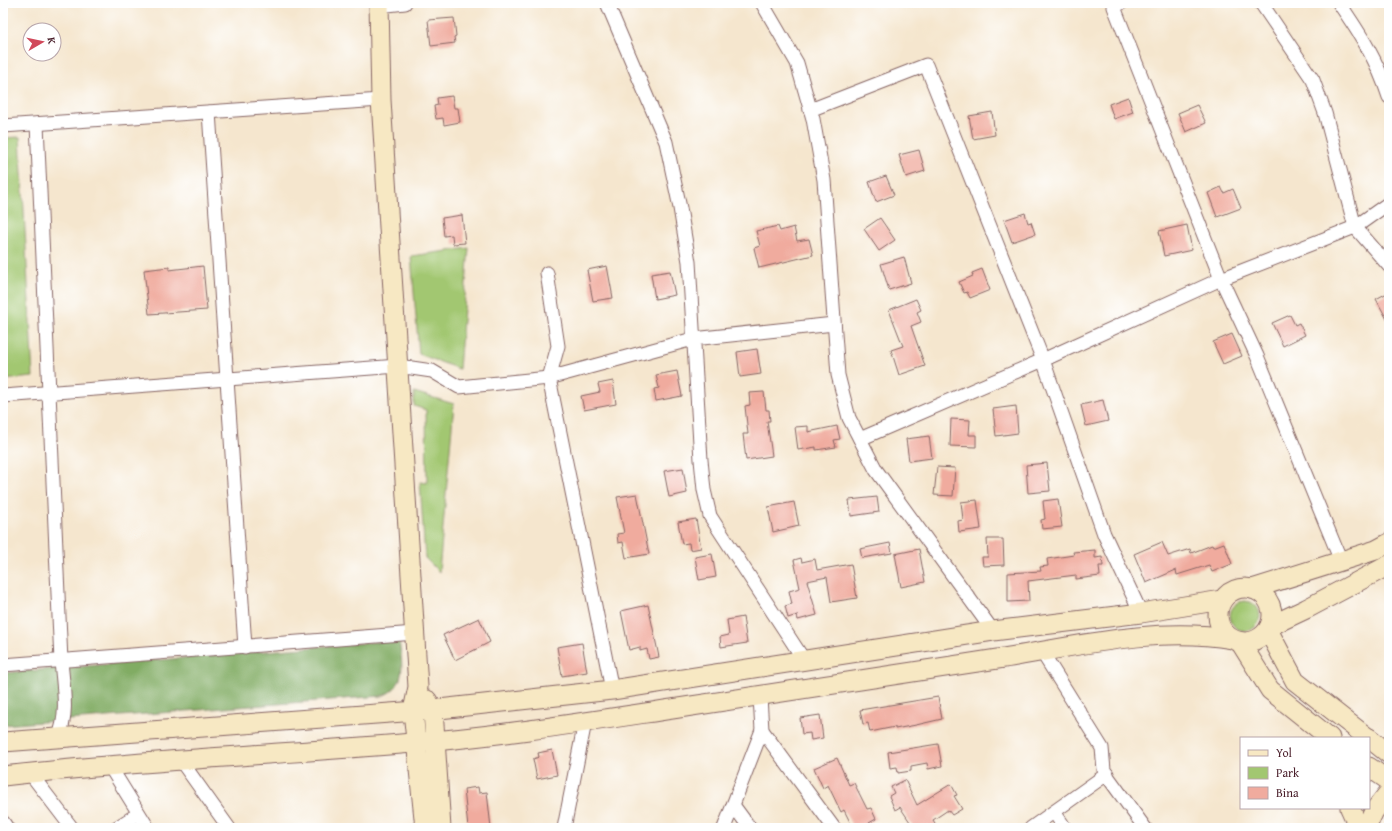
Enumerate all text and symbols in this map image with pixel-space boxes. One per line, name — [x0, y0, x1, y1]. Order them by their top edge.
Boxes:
north arrow — [22, 22, 62, 62]
text: K — [43, 36, 60, 45]
legend — [1240, 737, 1370, 809]
text: Yol — [1276, 744, 1293, 761]
text: Park — [1276, 764, 1300, 781]
text: Bina — [1276, 784, 1299, 801]

